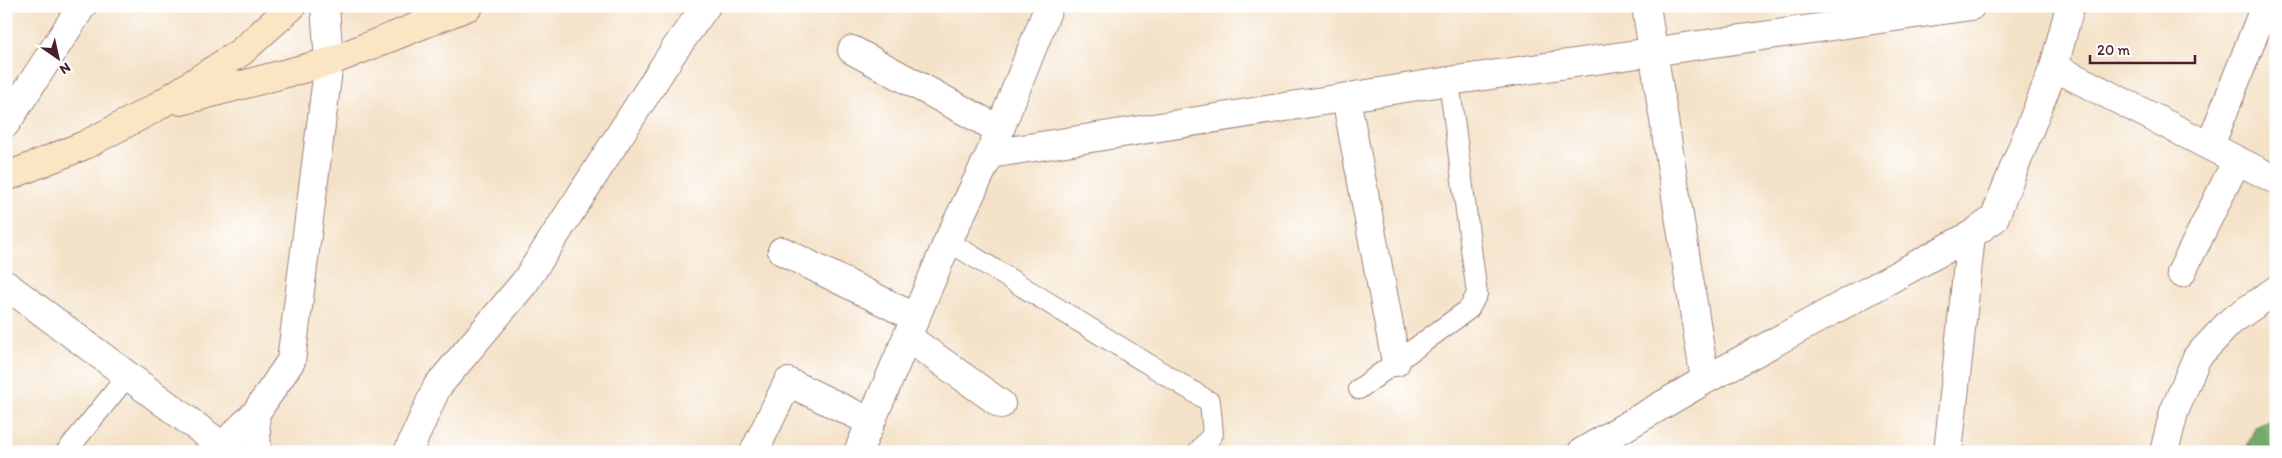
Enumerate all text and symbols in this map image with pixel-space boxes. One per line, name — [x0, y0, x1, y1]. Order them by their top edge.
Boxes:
north arrow — [32, 32, 82, 82]
scale bar — [2090, 32, 2194, 64]
text: 20 m — [2097, 41, 2131, 59]
text: N — [56, 59, 74, 78]

